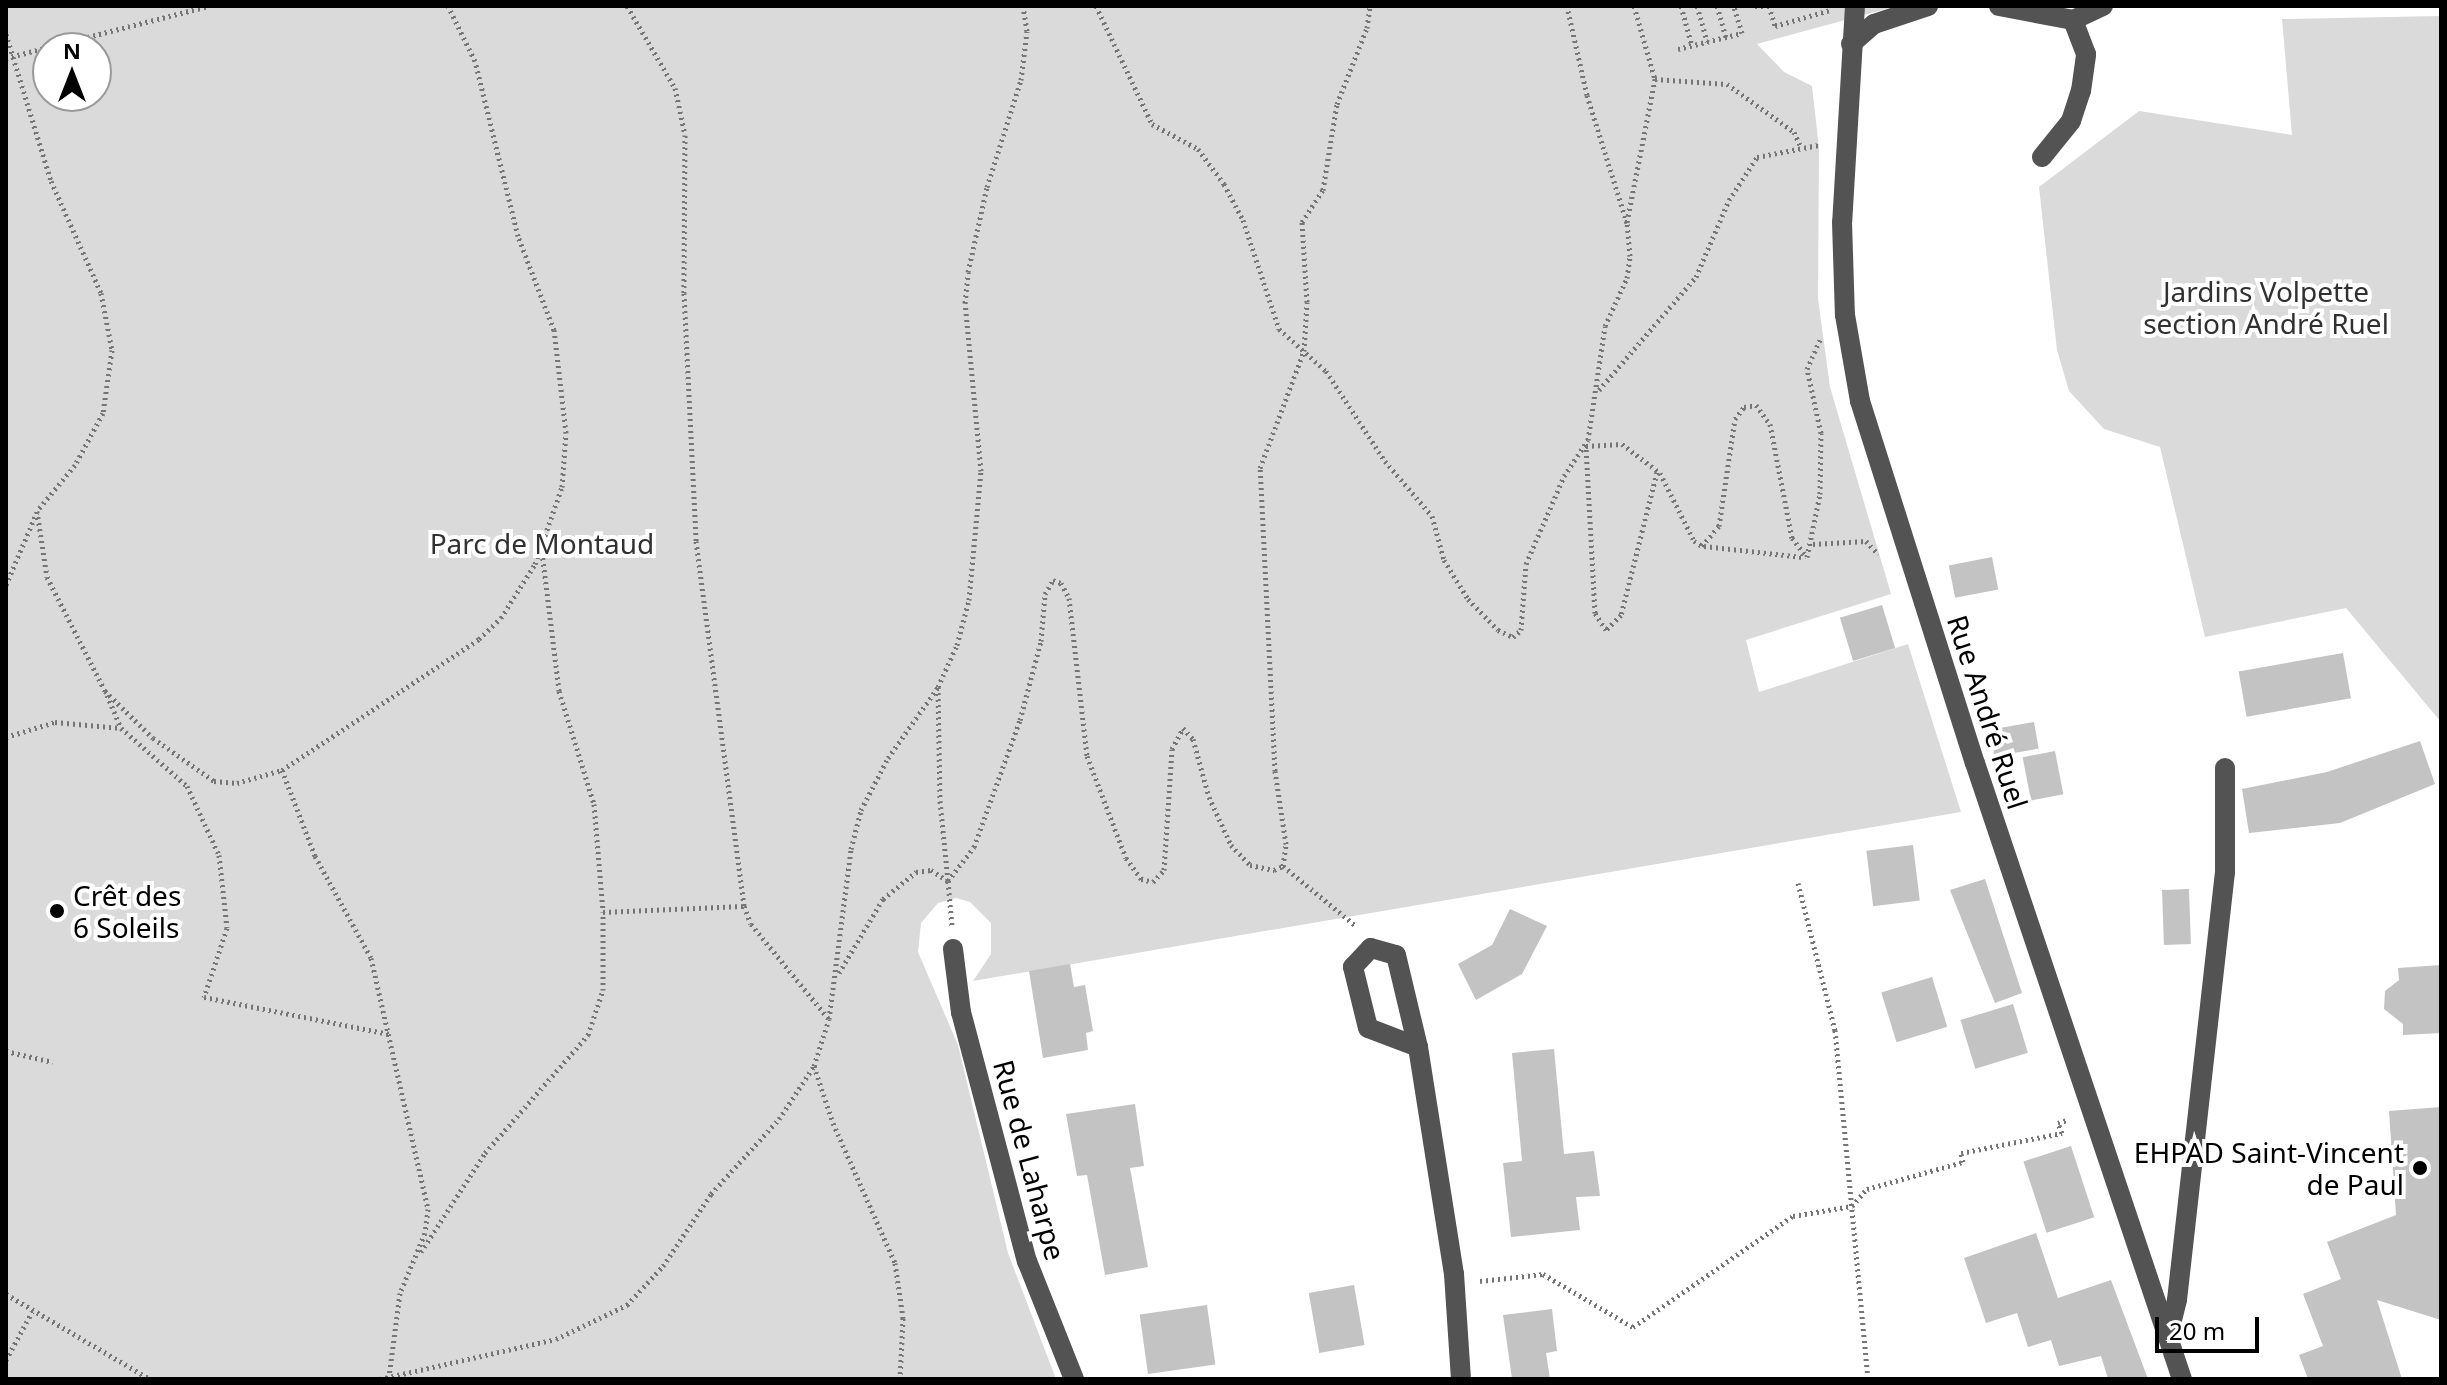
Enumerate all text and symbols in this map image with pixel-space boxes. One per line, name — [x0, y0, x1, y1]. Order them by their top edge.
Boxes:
north arrow — [32, 32, 112, 112]
text: N — [63, 35, 81, 65]
park label: Jardins Volpette section André Ruel — [2143, 274, 2389, 340]
park label: Parc de Montaud — [430, 526, 654, 560]
street label: Rue André Ruel — [1941, 611, 2035, 813]
place label: Crêt des 6 Soleils — [73, 878, 181, 944]
marker: Crêt des 6 Soleils — [48, 902, 66, 920]
street label: Rue de Laharpe — [987, 1056, 1073, 1264]
place label: EHPAD Saint-Vincent de Paul — [2134, 1135, 2404, 1201]
marker: EHPAD Saint-Vincent de Paul — [2411, 1159, 2429, 1177]
scale bar — [2159, 1301, 2263, 1351]
text: 20 m — [2169, 1314, 2225, 1347]

